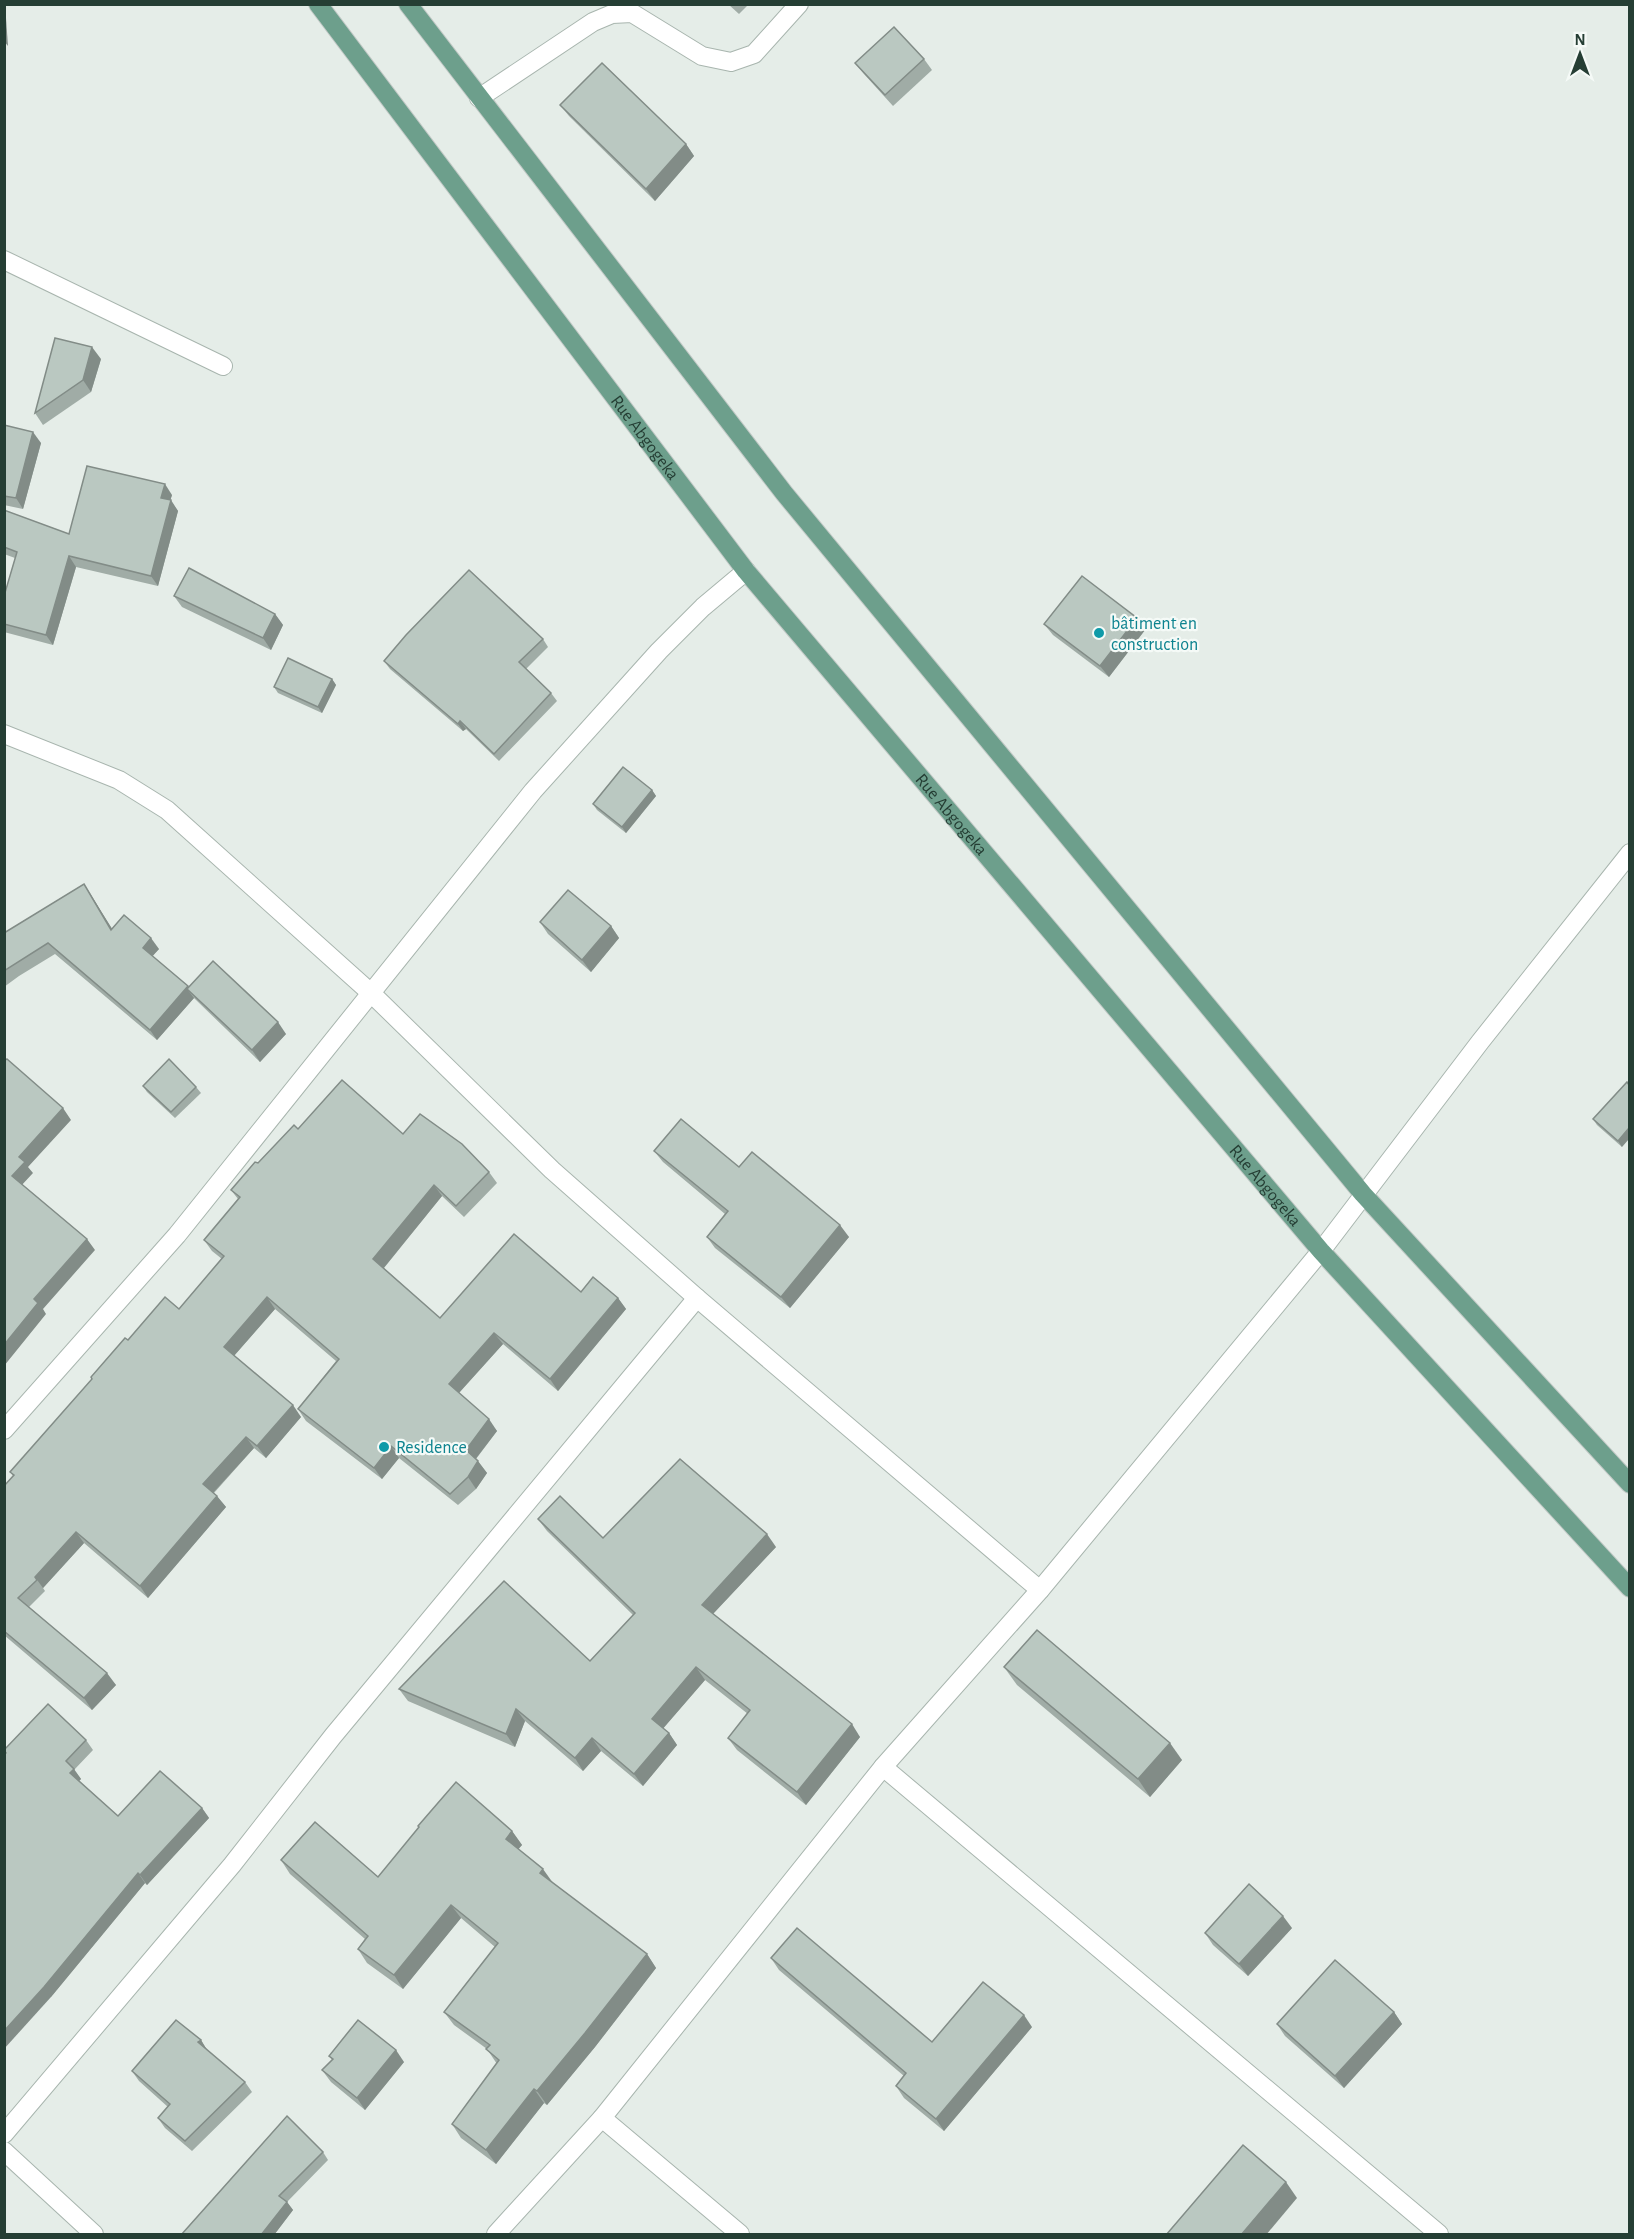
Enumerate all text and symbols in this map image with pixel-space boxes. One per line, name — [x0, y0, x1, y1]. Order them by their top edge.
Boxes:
north arrow — [1550, 24, 1610, 84]
text: N — [1574, 32, 1586, 48]
street label: Rue Abgogeka — [607, 392, 682, 484]
place label: bâtiment en construction — [1111, 615, 1198, 654]
marker: bâtiment en construction — [1092, 626, 1106, 640]
street label: Rue Abgogeka — [912, 771, 990, 859]
street label: Rue Abgogeka — [1225, 1142, 1304, 1230]
place label: Residence — [396, 1439, 467, 1457]
marker: Residence — [377, 1440, 391, 1454]

